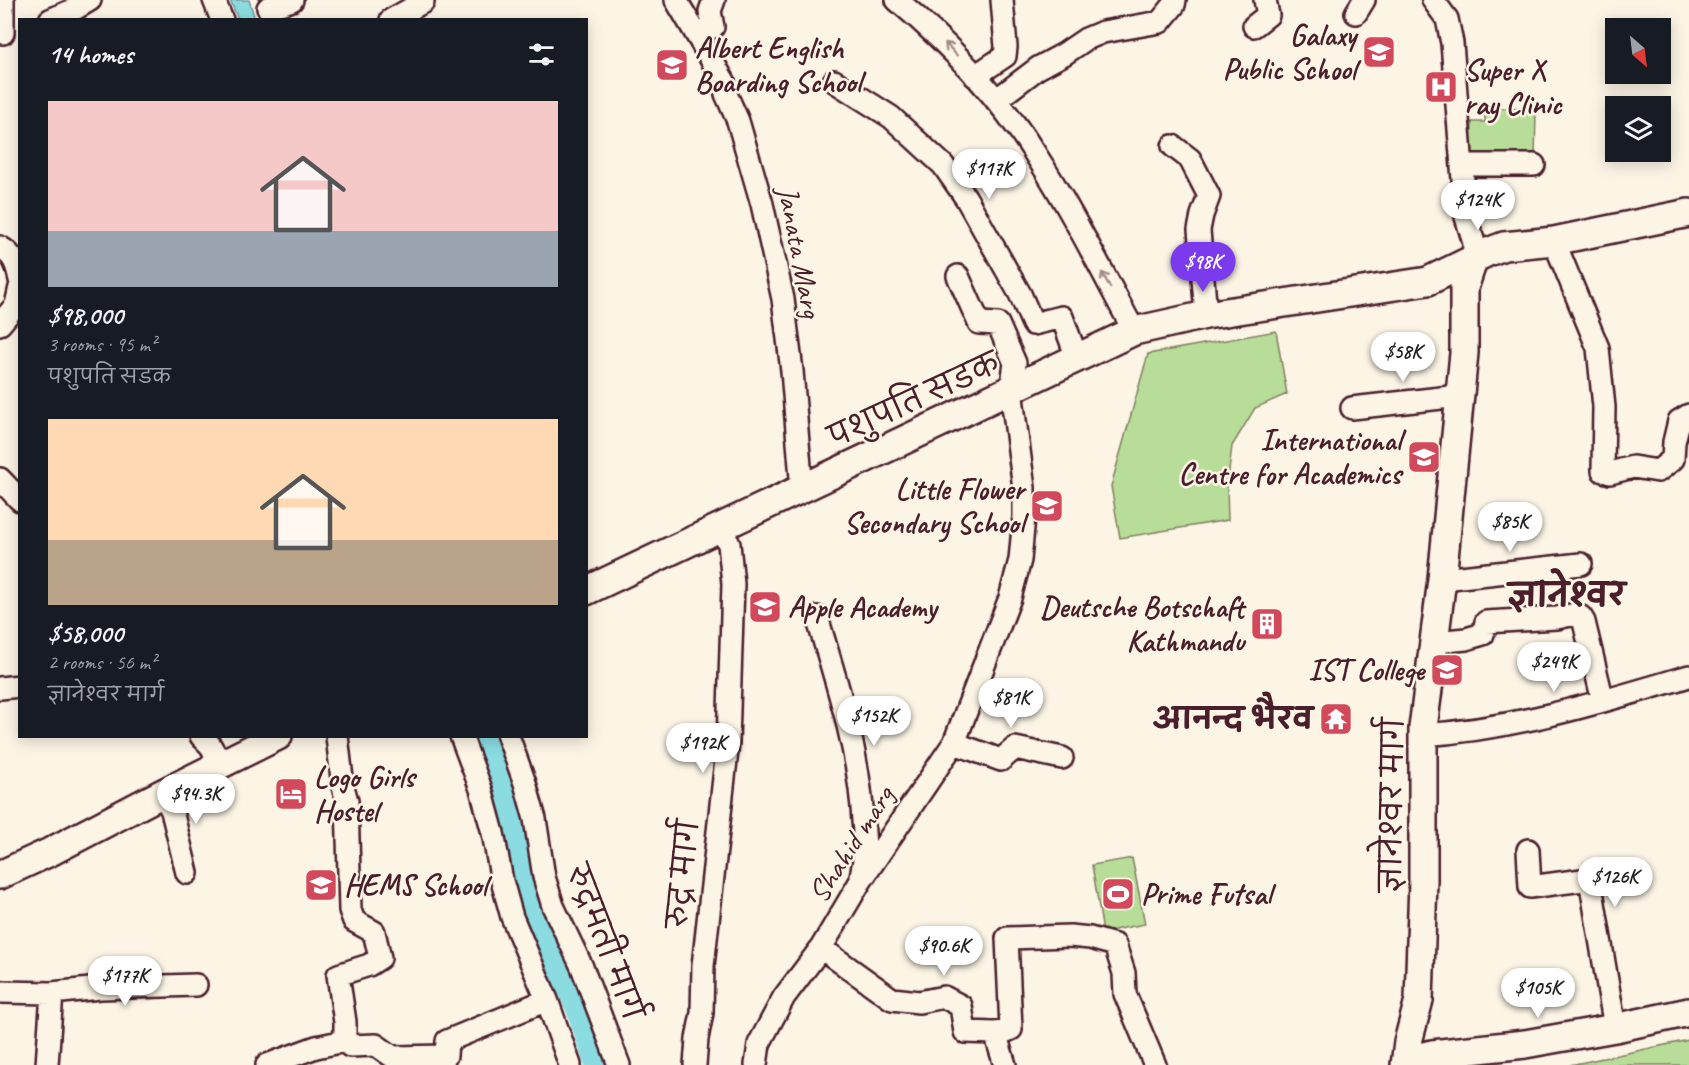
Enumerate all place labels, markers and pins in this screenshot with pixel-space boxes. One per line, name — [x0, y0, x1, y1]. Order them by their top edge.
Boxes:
place label: Galaxy Public School — [1223, 16, 1362, 88]
place label: Albert English Boarding School — [695, 29, 867, 101]
school or university icon: Galaxy Public School — [1361, 34, 1397, 70]
school or university icon: Albert English Boarding School — [654, 47, 690, 83]
place label: Super X ray Clinic — [1464, 51, 1563, 124]
hospital icon: Super X ray Clinic — [1423, 69, 1459, 105]
pin: $117K — [947, 149, 1031, 200]
pin: $124K — [1436, 180, 1520, 231]
pin: $98K — [1167, 242, 1239, 293]
pin: $58K — [1367, 332, 1439, 383]
place label: International Centre for Academics — [1179, 421, 1407, 493]
school or university icon: International Centre for Academics — [1406, 439, 1442, 475]
place label: Little Flower Secondary School — [844, 470, 1030, 543]
school or university icon: Little Flower Secondary School — [1029, 488, 1065, 524]
pin: $85K — [1474, 502, 1546, 553]
place label: Apple Academy — [788, 588, 939, 626]
place label: Deutsche Botschaft Kathmandu — [1040, 588, 1248, 660]
school or university icon: Apple Academy — [747, 589, 783, 625]
building icon: Deutsche Botschaft Kathmandu — [1249, 606, 1285, 642]
pin: $249K — [1512, 642, 1596, 693]
place label: IST College — [1308, 651, 1426, 689]
school or university icon: IST College — [1429, 652, 1465, 688]
pin: $81K — [975, 678, 1047, 729]
place label: आनन्द भैरव — [1153, 691, 1316, 738]
pin: $152K — [832, 696, 916, 747]
temple icon: आनन्द भैरव — [1318, 701, 1354, 737]
pin: $192K — [661, 723, 745, 774]
place label: Logo Girls Hostel — [314, 758, 418, 830]
pin: $94.3K — [147, 774, 245, 825]
hotel icon: Logo Girls Hostel — [273, 776, 309, 812]
pin: $126K — [1573, 857, 1657, 908]
place label: HEMS School — [344, 866, 493, 904]
school or university icon: HEMS School — [303, 867, 339, 903]
place label: Prime Futsal — [1141, 875, 1277, 913]
sports icon: Prime Futsal — [1100, 876, 1136, 912]
pin: $90.6K — [895, 926, 993, 977]
pin: $177K — [83, 956, 167, 1007]
pin: $105K — [1496, 968, 1580, 1019]

